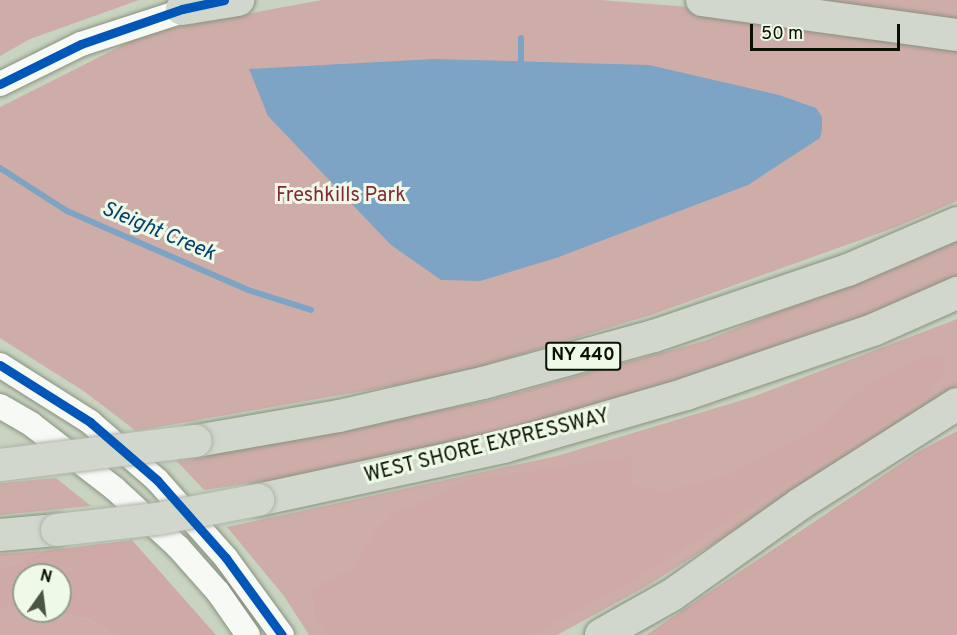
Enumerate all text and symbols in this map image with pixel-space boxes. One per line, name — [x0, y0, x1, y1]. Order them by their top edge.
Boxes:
scale bar — [753, 12, 903, 50]
text: 50 m — [761, 23, 803, 46]
park label: Freshkills Park — [276, 184, 406, 208]
water label: Sleight Creek — [97, 197, 219, 267]
road number: NY 440 — [544, 341, 622, 371]
street label: WEST SHORE EXPRESSWAY — [362, 405, 612, 489]
north arrow — [12, 563, 72, 623]
text: N — [38, 566, 54, 589]

